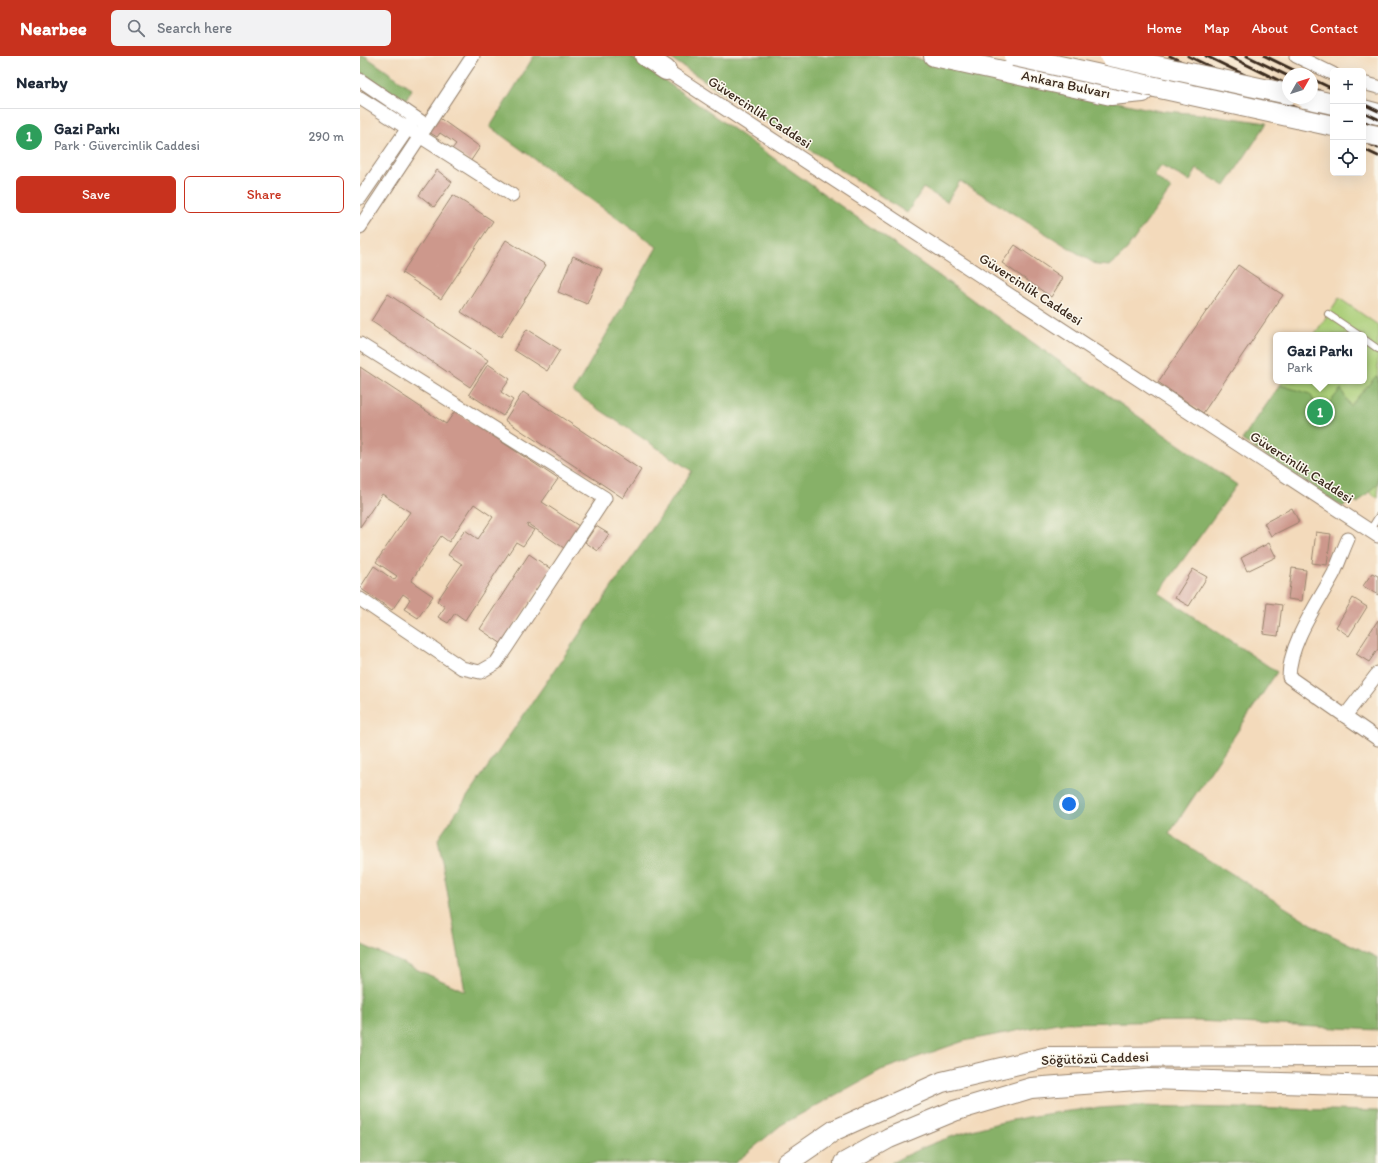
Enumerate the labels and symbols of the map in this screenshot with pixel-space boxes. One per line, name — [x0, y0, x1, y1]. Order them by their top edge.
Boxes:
street label: Ankara Bulvarı — [1020, 67, 1112, 102]
north arrow — [1282, 68, 1318, 104]
street label: Güvercinlik Caddesi — [705, 73, 815, 152]
street label: Güvercinlik Caddesi — [976, 250, 1086, 329]
pin: 1 — [1307, 397, 1333, 427]
street label: Güvercinlik Caddesi — [1247, 428, 1357, 507]
your location — [1059, 794, 1079, 814]
street label: Söğütözü Caddesi — [1041, 1048, 1149, 1069]

